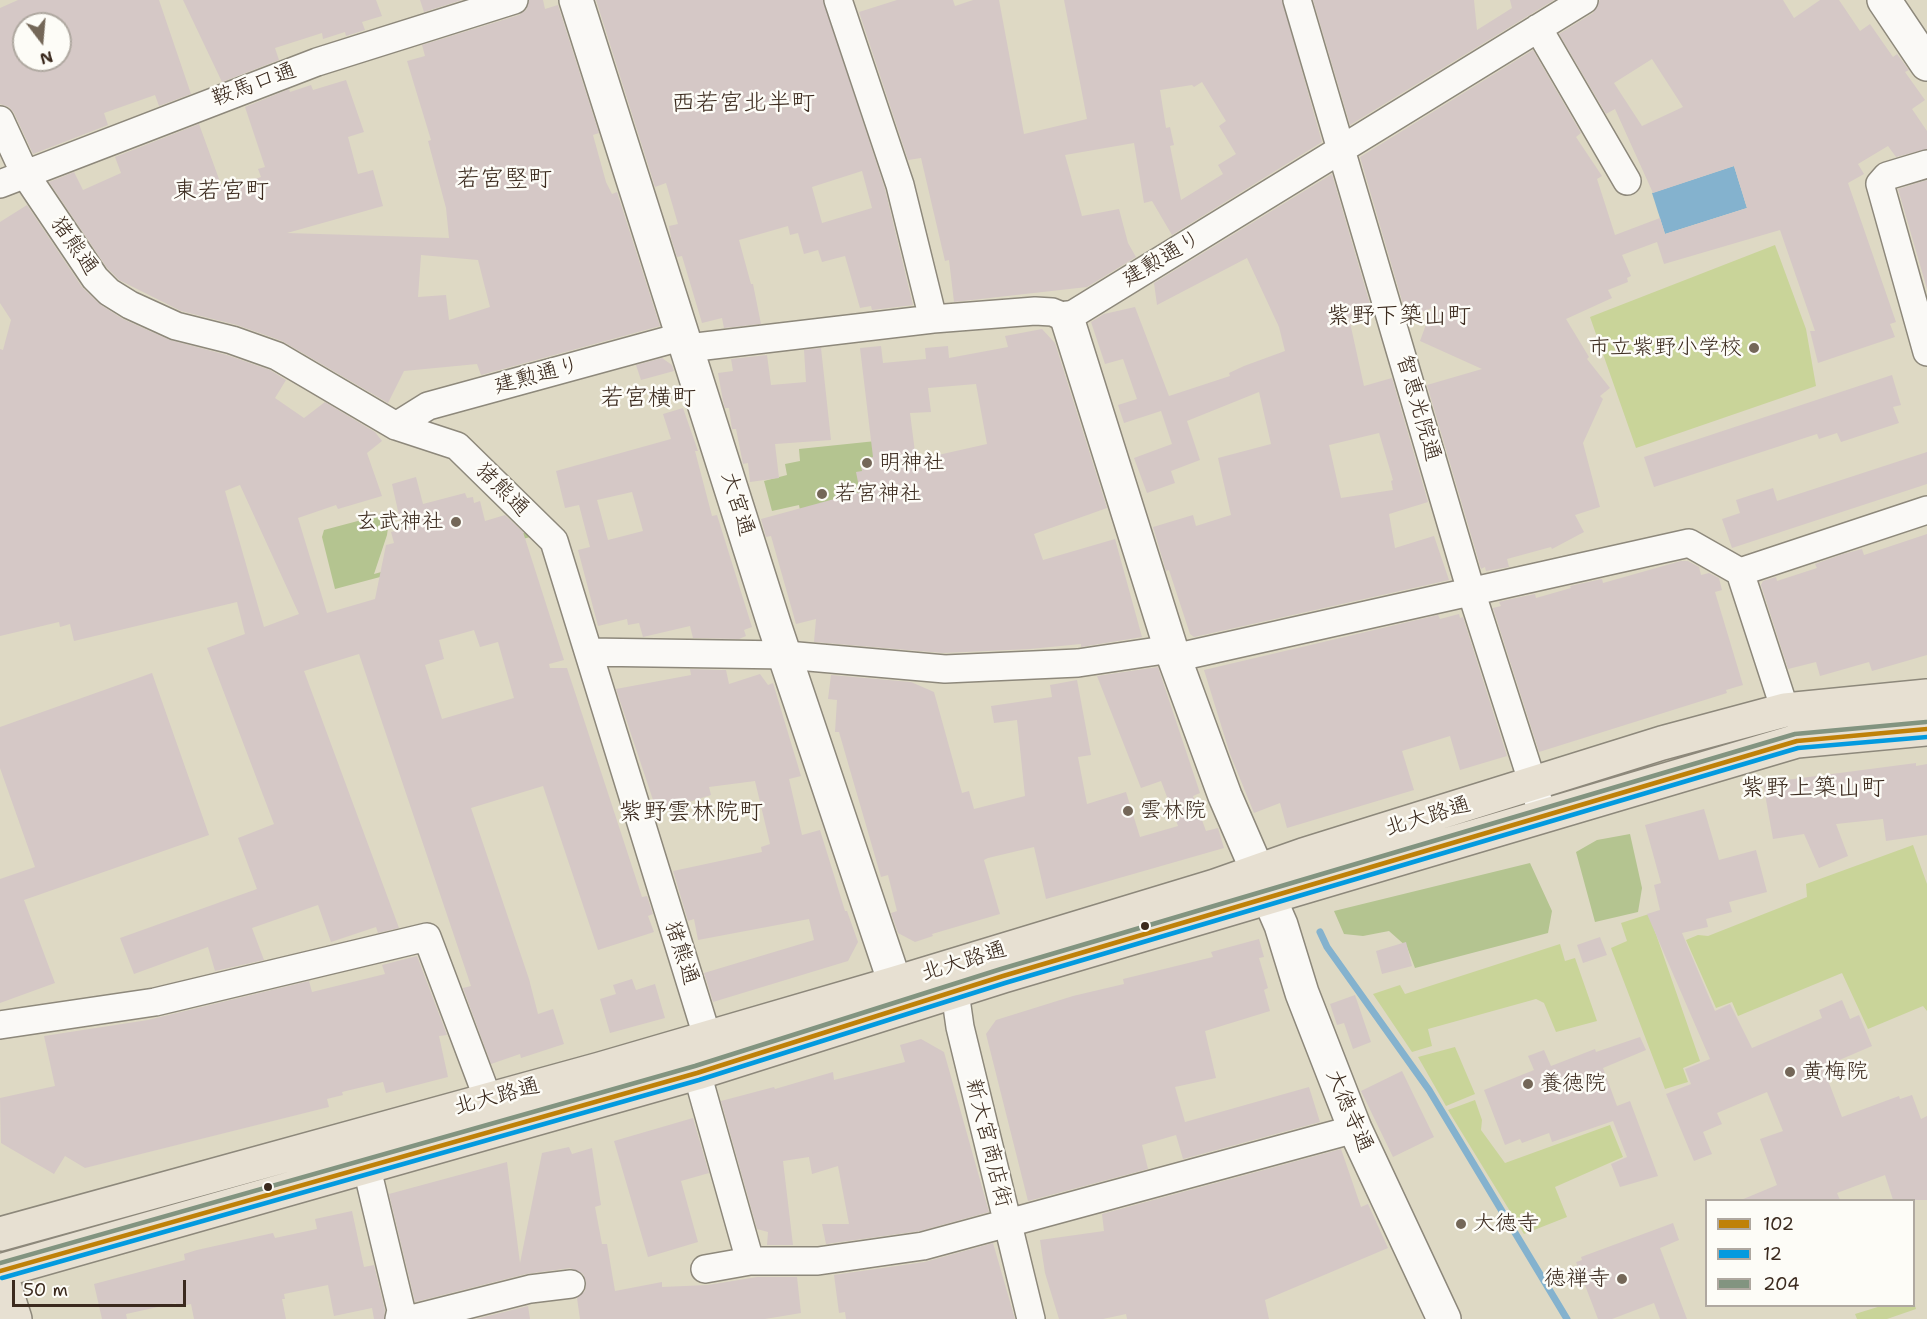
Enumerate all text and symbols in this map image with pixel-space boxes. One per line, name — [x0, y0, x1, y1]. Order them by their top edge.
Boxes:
north arrow — [12, 12, 72, 72]
text: N — [38, 46, 56, 70]
street label: 鞍馬口通 — [208, 58, 300, 112]
district label: 西若宮北半町 — [671, 90, 815, 118]
district label: 若宮竪町 — [456, 166, 552, 194]
district label: 東若宮町 — [173, 178, 269, 206]
street label: 猪熊通 — [44, 211, 104, 281]
street label: 建勲通り — [1117, 225, 1207, 293]
district label: 紫野下築山町 — [1327, 303, 1471, 331]
place label: 市立紫野小学校 — [1588, 335, 1742, 361]
marker: 市立紫野小学校 — [1747, 341, 1761, 355]
street label: 智恵光院通 — [1390, 351, 1446, 465]
street label: 建勲通り — [491, 352, 583, 400]
district label: 若宮横町 — [600, 385, 696, 413]
place label: 明神社 — [879, 450, 945, 476]
marker: 明神社 — [860, 456, 874, 470]
street label: 猪熊通 — [469, 457, 535, 523]
street label: 大宮通 — [715, 469, 759, 539]
place label: 若宮神社 — [834, 481, 922, 507]
marker: 若宮神社 — [815, 487, 829, 501]
place label: 玄武神社 — [356, 509, 444, 535]
marker: 玄武神社 — [449, 515, 463, 529]
district label: 紫野上築山町 — [1741, 775, 1885, 803]
street label: 北大路通 — [1382, 792, 1474, 842]
place label: 雲林院 — [1140, 798, 1206, 824]
district label: 紫野雲林院町 — [619, 799, 763, 827]
marker: 雲林院 — [1121, 804, 1135, 818]
street label: 猪熊通 — [658, 918, 704, 988]
unlabelled marker — [1139, 920, 1151, 932]
street label: 北大路通 — [918, 937, 1010, 987]
place label: 黄梅院 — [1802, 1059, 1868, 1085]
street label: 大徳寺通 — [1320, 1065, 1378, 1157]
marker: 黄梅院 — [1783, 1065, 1797, 1079]
place label: 養徳院 — [1540, 1071, 1606, 1097]
street label: 北大路通 — [451, 1073, 543, 1121]
street label: 新大宮商店街 — [959, 1076, 1017, 1210]
marker: 養徳院 — [1521, 1077, 1535, 1091]
unlabelled marker — [262, 1181, 274, 1193]
legend — [1705, 1199, 1915, 1307]
place label: 大徳寺 — [1473, 1211, 1539, 1237]
text: 102 — [1763, 1212, 1794, 1236]
marker: 大徳寺 — [1454, 1217, 1468, 1231]
text: 12 — [1763, 1242, 1782, 1266]
place label: 徳禅寺 — [1544, 1266, 1610, 1292]
scale bar — [15, 1268, 189, 1306]
marker: 徳禅寺 — [1615, 1272, 1629, 1286]
text: 204 — [1763, 1272, 1800, 1296]
text: 50 m — [23, 1278, 68, 1302]

